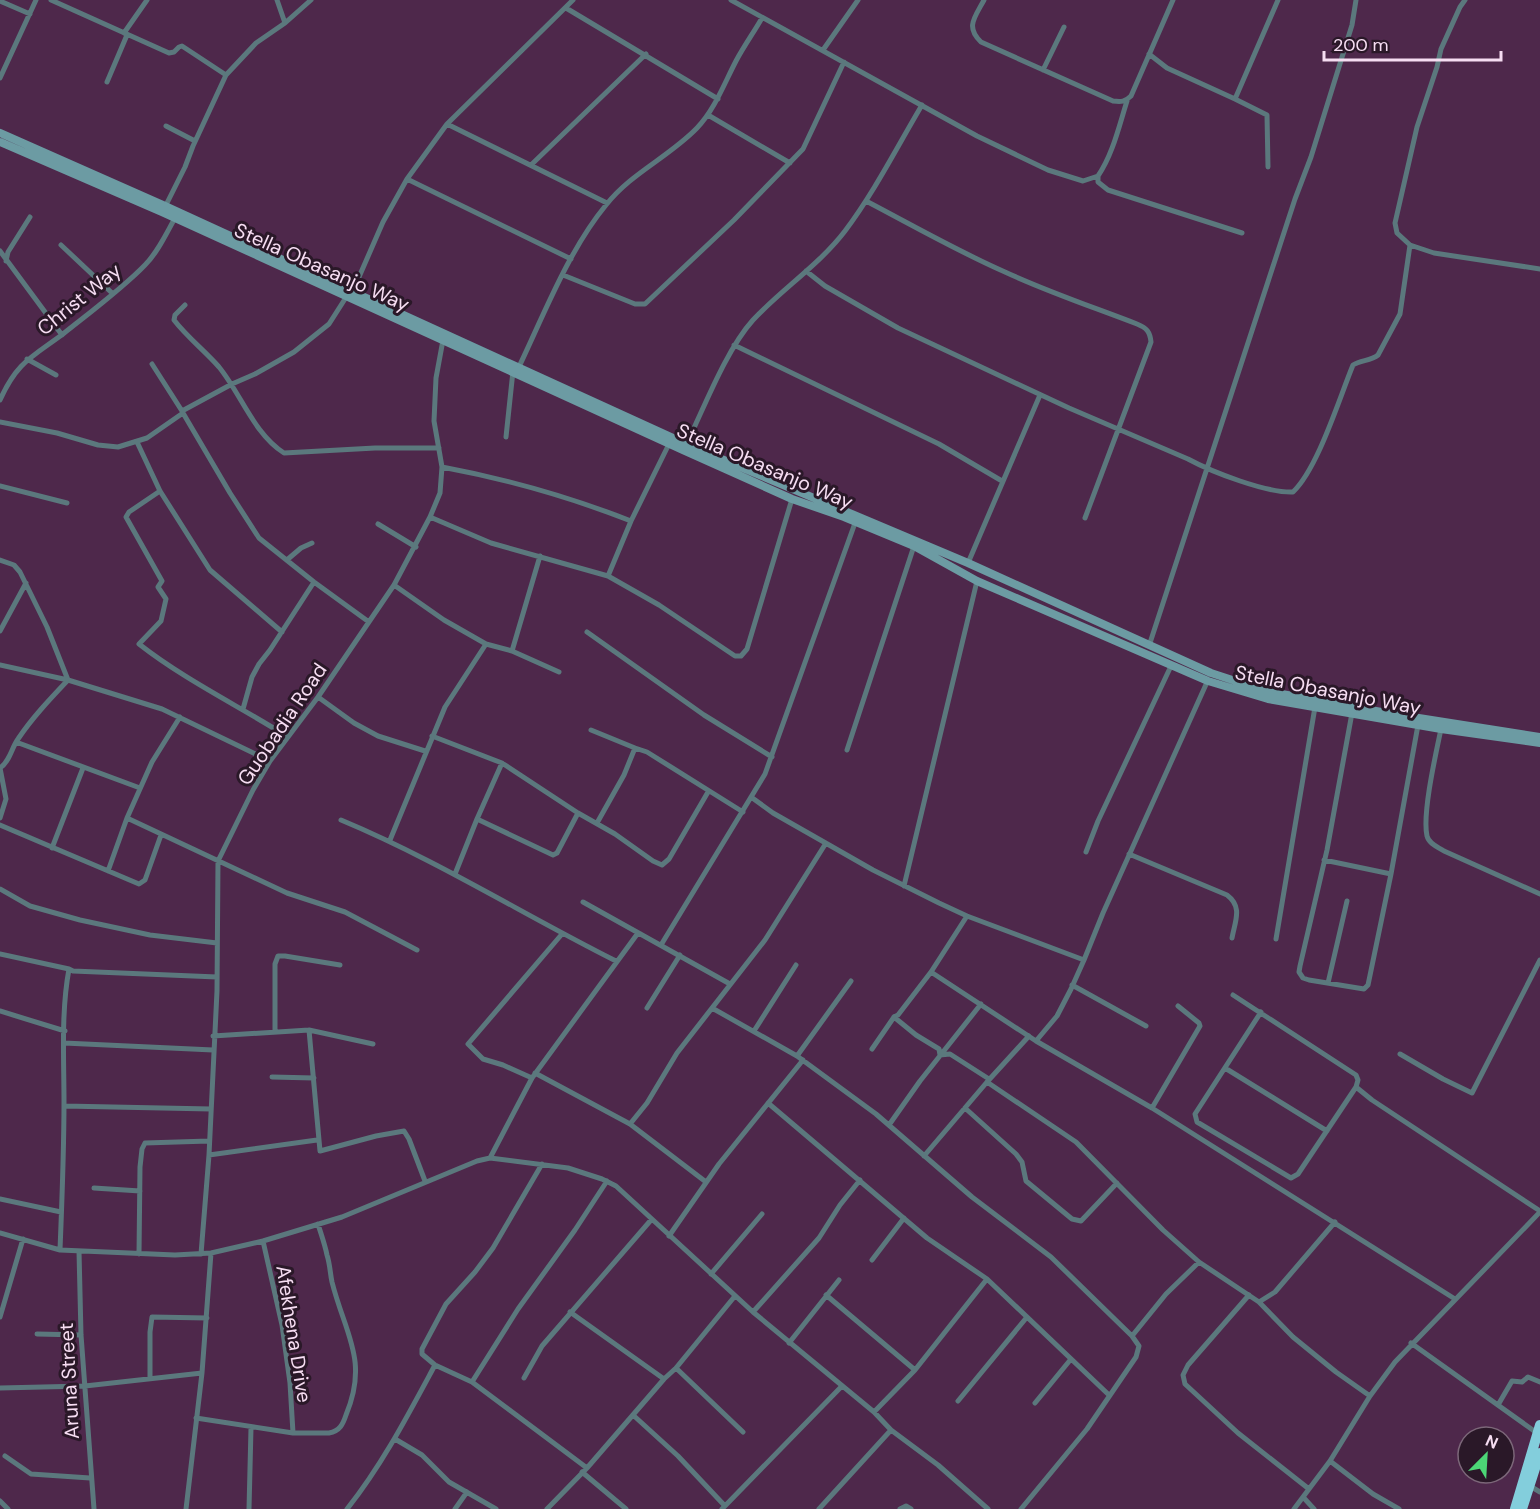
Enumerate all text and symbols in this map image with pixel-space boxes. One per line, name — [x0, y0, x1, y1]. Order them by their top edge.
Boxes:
scale bar — [1324, 24, 1501, 62]
text: 200 m — [1333, 33, 1389, 57]
street label: Stella Obasanjo Way — [230, 217, 414, 317]
street label: Christ Way — [32, 257, 126, 341]
street label: Stella Obasanjo Way — [673, 417, 857, 515]
street label: Guobadia Road — [232, 658, 332, 790]
street label: Stella Obasanjo Way — [1233, 659, 1423, 721]
street label: Afekhena Drive — [270, 1263, 318, 1405]
street label: Aruna Street — [53, 1322, 85, 1440]
north arrow — [1456, 1425, 1516, 1485]
text: N — [1482, 1430, 1501, 1454]

